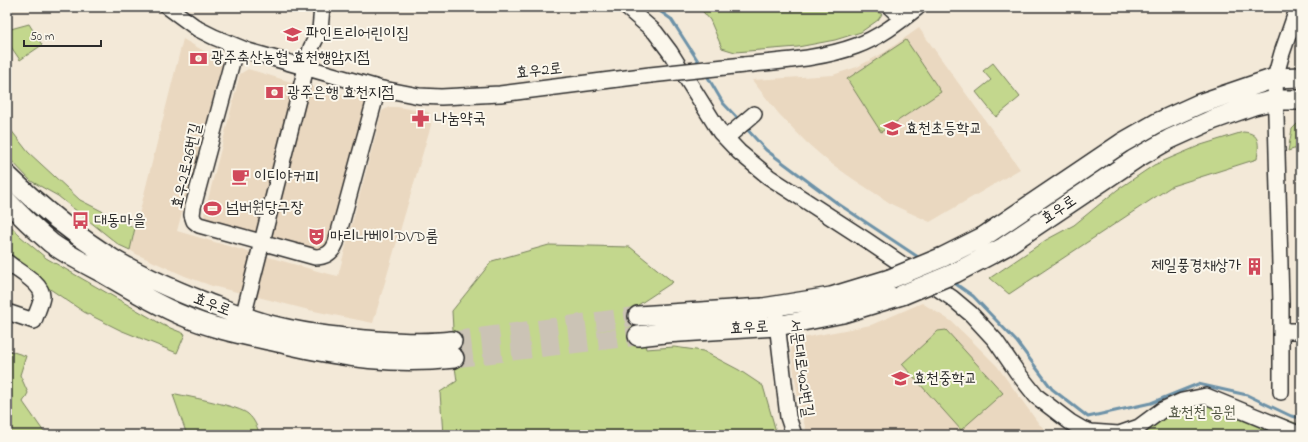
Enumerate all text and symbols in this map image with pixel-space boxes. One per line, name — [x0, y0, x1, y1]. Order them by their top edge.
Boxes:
scale bar — [24, 22, 101, 48]
place label: 파인트리어린이집 — [306, 22, 409, 46]
school or university icon: 파인트리어린이집 — [283, 24, 303, 44]
text: 50 m — [30, 28, 54, 46]
place label: 광주축산농협 효천행암지점 — [211, 46, 370, 70]
bank icon: 광주축산농협 효천행암지점 — [188, 48, 208, 68]
street label: 효우2로 — [515, 57, 563, 85]
place label: 광주은행 효천지점 — [287, 81, 394, 105]
bank icon: 광주은행 효천지점 — [264, 83, 284, 103]
place label: 나눔약국 — [434, 107, 486, 131]
pharmacy icon: 나눔약국 — [411, 109, 431, 129]
place label: 효천초등학교 — [905, 117, 982, 141]
school or university icon: 효천초등학교 — [882, 119, 902, 139]
street label: 효우2로26번길 — [165, 121, 209, 211]
place label: 이디야커피 — [254, 165, 318, 189]
cafe icon: 이디야커피 — [231, 167, 251, 187]
street label: 효우로 — [1036, 189, 1082, 231]
place label: 넘버원당구장 — [226, 196, 303, 220]
sports icon: 넘버원당구장 — [203, 198, 223, 218]
place label: 대동마을 — [94, 209, 146, 233]
bus stop icon: 대동마을 — [71, 211, 91, 231]
place label: 마리나베이DVD룸 — [330, 225, 438, 249]
theatre icon: 마리나베이DVD룸 — [307, 227, 327, 247]
place label: 제일풍경채상가 — [1151, 254, 1241, 278]
building icon: 제일풍경채상가 — [1244, 256, 1264, 276]
street label: 효우로 — [190, 287, 234, 323]
street label: 효우로 — [729, 315, 769, 341]
street label: 서문대로402번길 — [782, 317, 820, 419]
place label: 효천중학교 — [913, 367, 977, 391]
school or university icon: 효천중학교 — [890, 369, 910, 389]
park label: 효천천 공원 — [1168, 401, 1236, 425]

